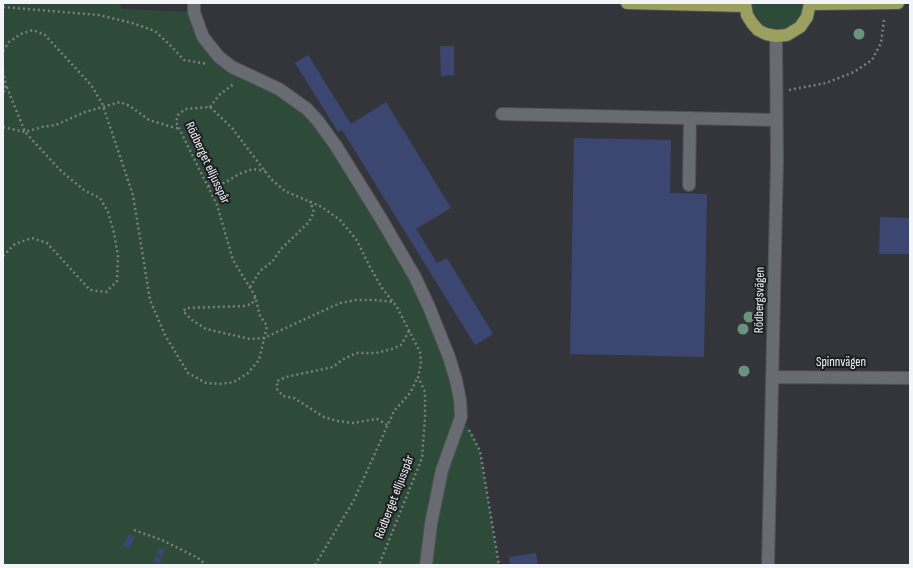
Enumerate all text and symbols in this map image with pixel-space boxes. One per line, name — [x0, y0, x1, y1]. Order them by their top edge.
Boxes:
street label: Rödberget elljusspår — [181, 120, 233, 206]
street label: Rödbergsvägen — [752, 267, 768, 333]
street label: Spinnvägen — [816, 355, 866, 371]
street label: Rödberget elljusspår — [372, 453, 418, 541]

